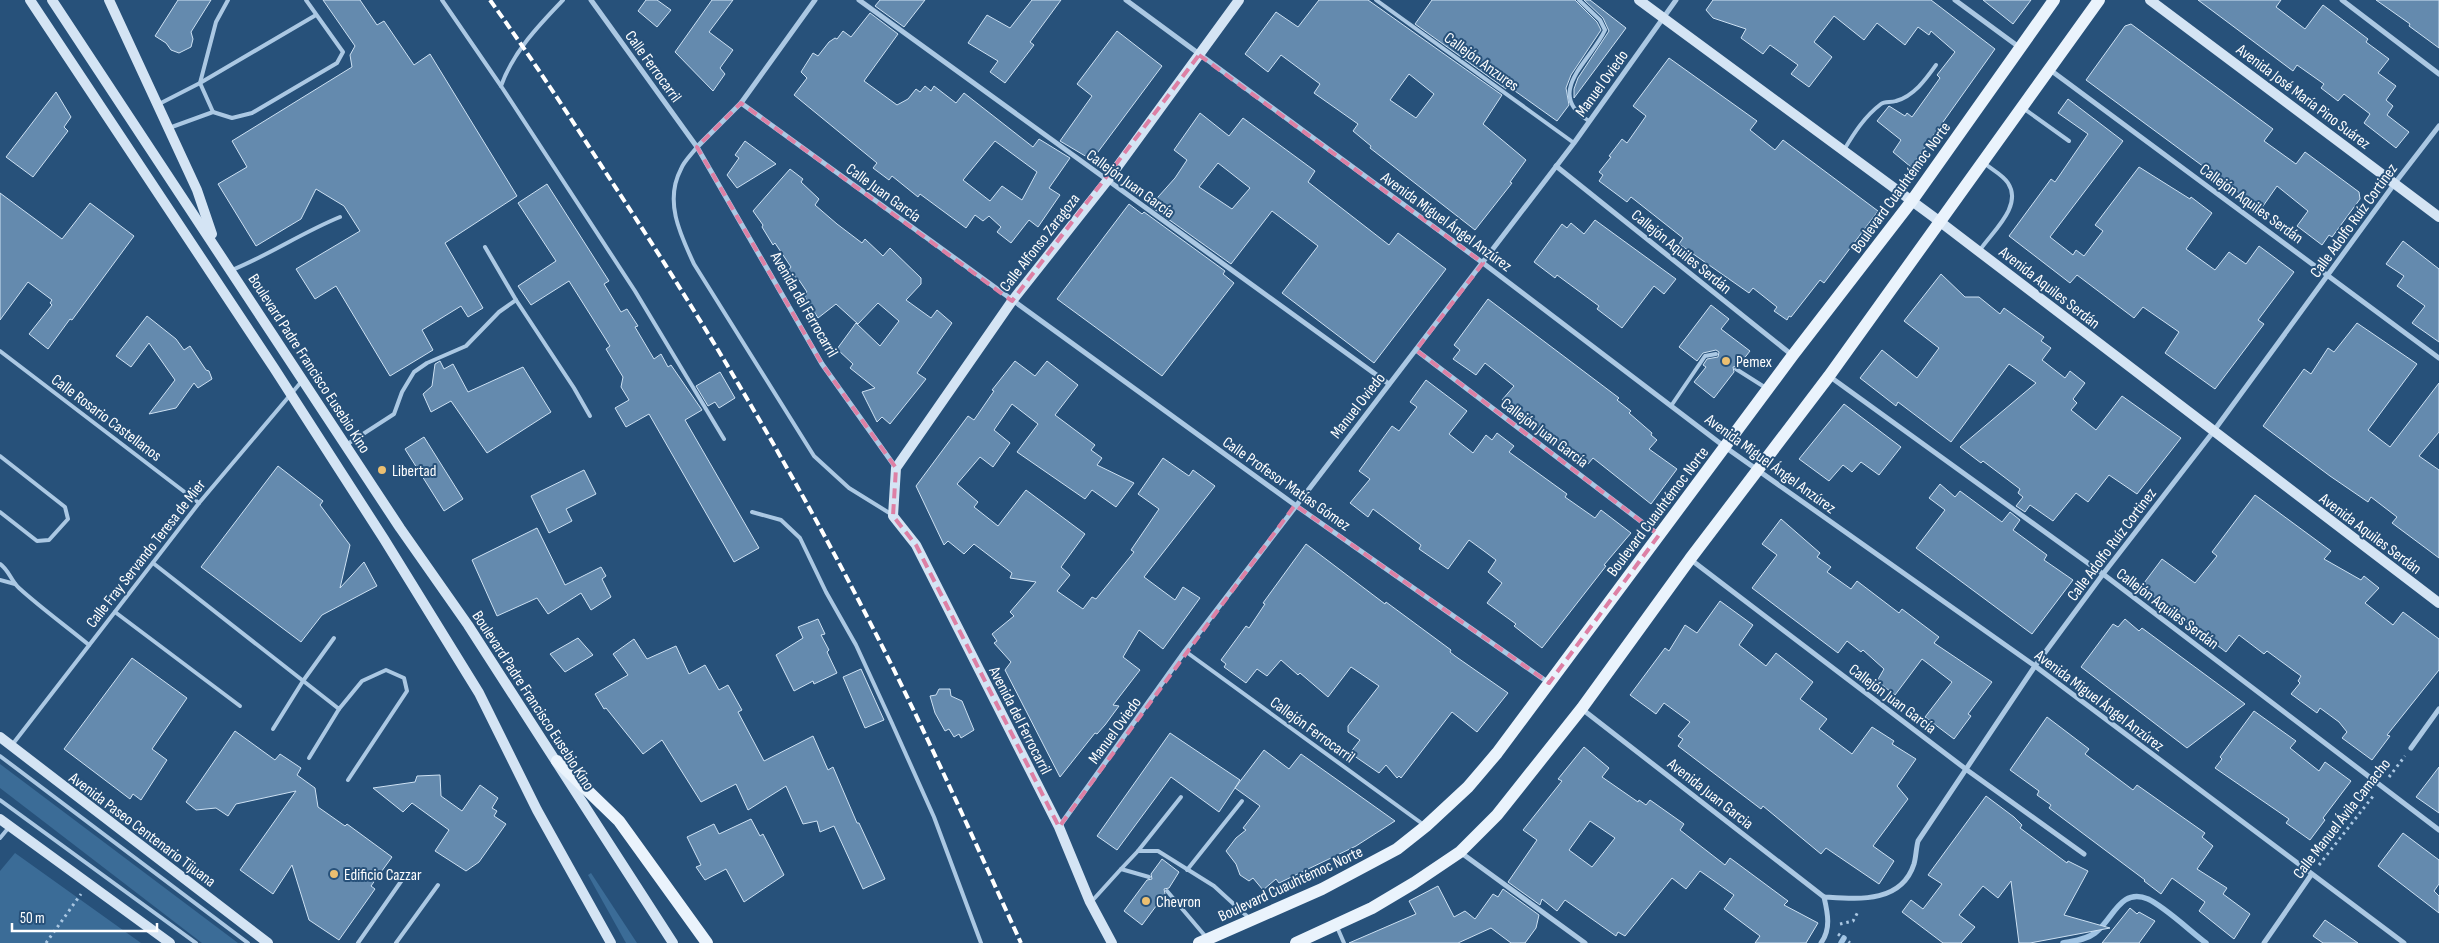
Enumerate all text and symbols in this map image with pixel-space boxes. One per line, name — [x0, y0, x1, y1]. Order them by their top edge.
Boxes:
street label: Calle Ferrocarril — [620, 27, 685, 106]
street label: Callejón Anzures — [1440, 29, 1522, 96]
street label: Avenida José María Pino Suárez — [2232, 40, 2374, 154]
street label: Manuel Oviedo — [1572, 47, 1633, 121]
street label: Boulevard Cuauhtémoc Norte — [1847, 119, 1955, 257]
street label: Callejón Juan García — [1082, 146, 1178, 223]
street label: Calle Juan García — [842, 160, 924, 227]
street label: Callejón Aquiles Serdán — [2196, 160, 2307, 248]
street label: Calle Adolfo Ruíz Cortinez — [2306, 160, 2402, 282]
street label: Avenida Miguel Ángel Anzúrez — [1376, 168, 1515, 276]
street label: Calle Alfonso Zaragoza — [996, 190, 1084, 296]
street label: Callejón Aquiles Serdán — [1627, 206, 1735, 298]
street label: Avenida Aquiles Serdán — [1994, 242, 2103, 333]
street label: Avenida del Ferrocarril — [765, 248, 842, 361]
street label: Boulevard Padre Francisco Eusebio Kino — [244, 271, 374, 457]
place label: Pemex — [1736, 353, 1772, 372]
marker: Pemex — [1720, 355, 1732, 367]
street label: Manuel Oviedo — [1327, 369, 1390, 442]
street label: Calle Rosario Castellanos — [47, 371, 165, 466]
street label: Callejón Juan García — [1497, 394, 1591, 472]
street label: Avenida Miguel Ángel Anzúrez — [1700, 410, 1839, 518]
street label: Calle Profesor Matías Gómez — [1219, 433, 1354, 536]
street label: Boulevard Cuauhtémoc Norte — [1603, 443, 1713, 580]
place label: Libertad — [392, 462, 436, 481]
marker: Libertad — [376, 464, 388, 476]
street label: Calle Fray Servando Teresa de Mier — [82, 476, 210, 632]
street label: Calle Adolfo Ruíz Cortinez — [2064, 485, 2161, 605]
street label: Avenida Aquiles Serdán — [2315, 489, 2425, 579]
street label: Callejón Aquiles Serdán — [2112, 565, 2222, 654]
street label: Boulevard Padre Francisco Eusebio Kino — [468, 608, 598, 794]
street label: Avenida Miguel Ángel Anzúrez — [2030, 646, 2168, 756]
street label: Callejón Juan García — [1845, 660, 1939, 738]
street label: Avenida del Ferrocarril — [984, 663, 1055, 778]
street label: Callejón Ferrocarril — [1266, 693, 1358, 767]
street label: Manuel Oviedo — [1085, 694, 1146, 768]
street label: Avenida Juan Garcia — [1663, 754, 1757, 834]
street label: Calle Manuel Ávila Camacho — [2289, 755, 2395, 883]
street label: Avenida Paseo Centenario Tijuana — [64, 768, 219, 892]
street label: Boulevard Cuauhtémoc Norte — [1215, 842, 1366, 926]
place label: Edificio Cazzar — [344, 866, 422, 885]
marker: Edificio Cazzar — [328, 868, 340, 880]
place label: Chevron — [1156, 893, 1201, 912]
marker: Chevron — [1140, 895, 1152, 907]
scale bar — [12, 900, 158, 932]
text: 50 m — [20, 909, 45, 928]

